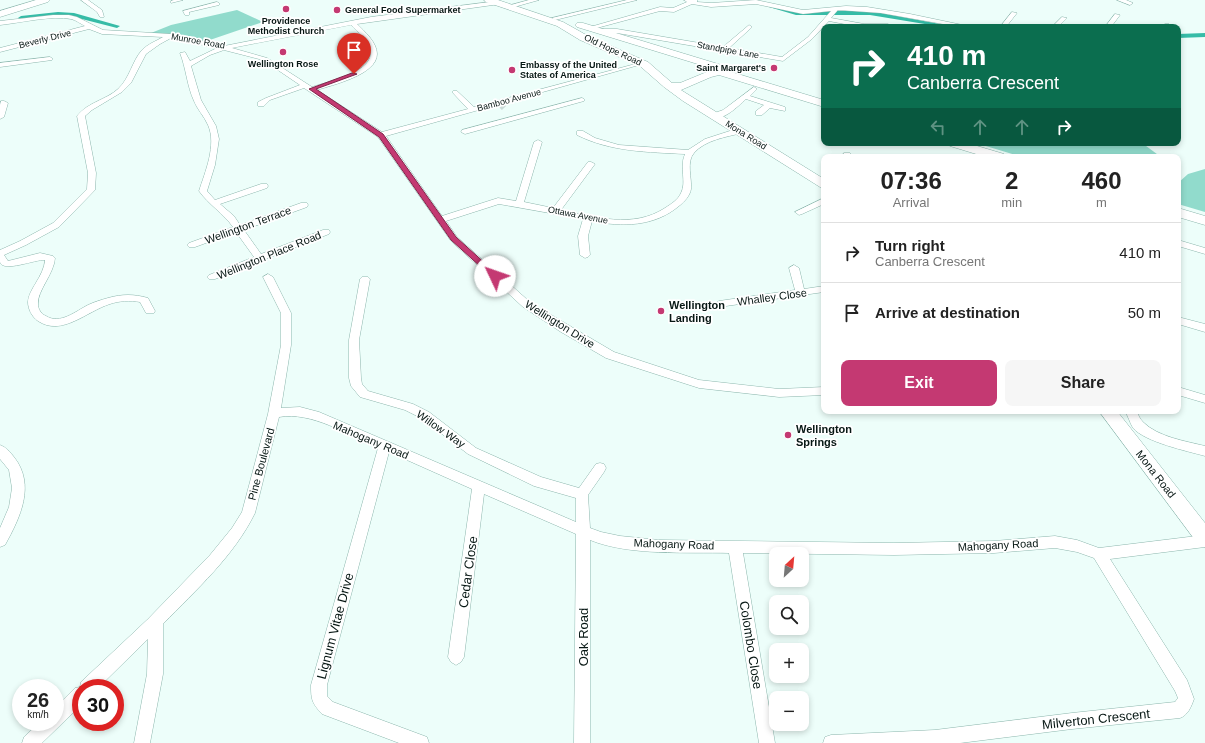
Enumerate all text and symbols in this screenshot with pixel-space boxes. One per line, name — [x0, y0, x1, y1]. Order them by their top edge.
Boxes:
marker: Providence Methodist Church — [281, 4, 291, 14]
marker: General Food Supermarket — [332, 5, 342, 15]
place label: General Food Supermarket — [345, 5, 461, 15]
place label: Providence Methodist Church — [248, 16, 324, 36]
street label: Beverly Drive — [18, 28, 72, 50]
street label: Munroe Road — [170, 31, 226, 51]
street label: Old Hope Road — [583, 32, 643, 68]
pin — [337, 33, 371, 74]
icon: arrive — [343, 39, 365, 61]
street label: Standpipe Lane — [696, 40, 760, 60]
icon: right — [841, 40, 893, 92]
text: 410 m — [907, 40, 986, 71]
marker: Wellington Rose — [278, 47, 288, 57]
place label: Wellington Rose — [248, 59, 318, 69]
place label: Embassy of the United States of America — [520, 60, 617, 80]
place label: Saint Margaret's — [696, 63, 766, 73]
marker: Saint Margaret's — [769, 63, 779, 73]
marker: Embassy of the United States of America — [507, 65, 517, 75]
text: Canberra Crescent — [907, 73, 1059, 93]
street label: Bamboo Avenue — [476, 87, 542, 113]
icon: left — [927, 116, 949, 138]
icon: ahead — [969, 116, 991, 138]
icon: ahead — [1011, 116, 1033, 138]
icon: right — [1053, 116, 1075, 138]
street label: Mona Road — [724, 118, 768, 152]
text: 07:36 — [880, 167, 942, 194]
text: 2 — [1005, 167, 1018, 194]
text: 460 — [1082, 167, 1122, 194]
text: Arrival — [893, 195, 930, 210]
text: min — [1001, 195, 1022, 210]
text: m — [1096, 195, 1107, 210]
street label: Wellington Terrace — [203, 204, 293, 246]
street label: Ottawa Avenue — [547, 204, 609, 226]
street label: Wellington Place Road — [215, 229, 323, 281]
text: Turn right — [875, 237, 945, 254]
icon: right — [841, 242, 863, 264]
text: 410 m — [1119, 244, 1161, 261]
text: Canberra Crescent — [875, 254, 985, 269]
position arrow — [474, 255, 516, 297]
street label: Whalley Close — [736, 286, 808, 308]
street label: Wellington Drive — [523, 298, 597, 350]
place label: Wellington Landing — [669, 299, 725, 324]
icon: arrive — [841, 302, 863, 324]
text: Arrive at destination — [875, 304, 1020, 321]
text: 50 m — [1128, 304, 1161, 321]
marker: Wellington Landing — [656, 306, 666, 316]
button: Exit — [841, 360, 997, 406]
button: Share — [1005, 360, 1161, 406]
street label: Willow Way — [414, 408, 468, 450]
street label: Mahogany Road — [331, 419, 411, 461]
place label: Wellington Springs — [796, 423, 852, 448]
street label: Pine Boulevard — [246, 426, 276, 502]
marker: Wellington Springs — [783, 430, 793, 440]
street label: Mona Road — [1134, 448, 1178, 500]
street label: Cedar Close — [456, 535, 480, 609]
street label: Mahogany Road — [633, 537, 715, 551]
street label: Mahogany Road — [957, 537, 1039, 553]
north arrow — [769, 547, 809, 587]
map controls — [769, 547, 809, 731]
street label: Lignum Vitae Drive — [314, 571, 356, 681]
button: search — [769, 595, 809, 635]
street label: Colombo Close — [737, 600, 765, 690]
street label: Oak Road — [576, 608, 591, 666]
button: + — [769, 643, 809, 683]
speed limit sign: 30 — [72, 679, 124, 731]
text: 26 — [27, 689, 49, 711]
button: − — [769, 691, 809, 731]
street label: Milverton Crescent — [1041, 706, 1151, 732]
text: km/h — [27, 709, 49, 720]

